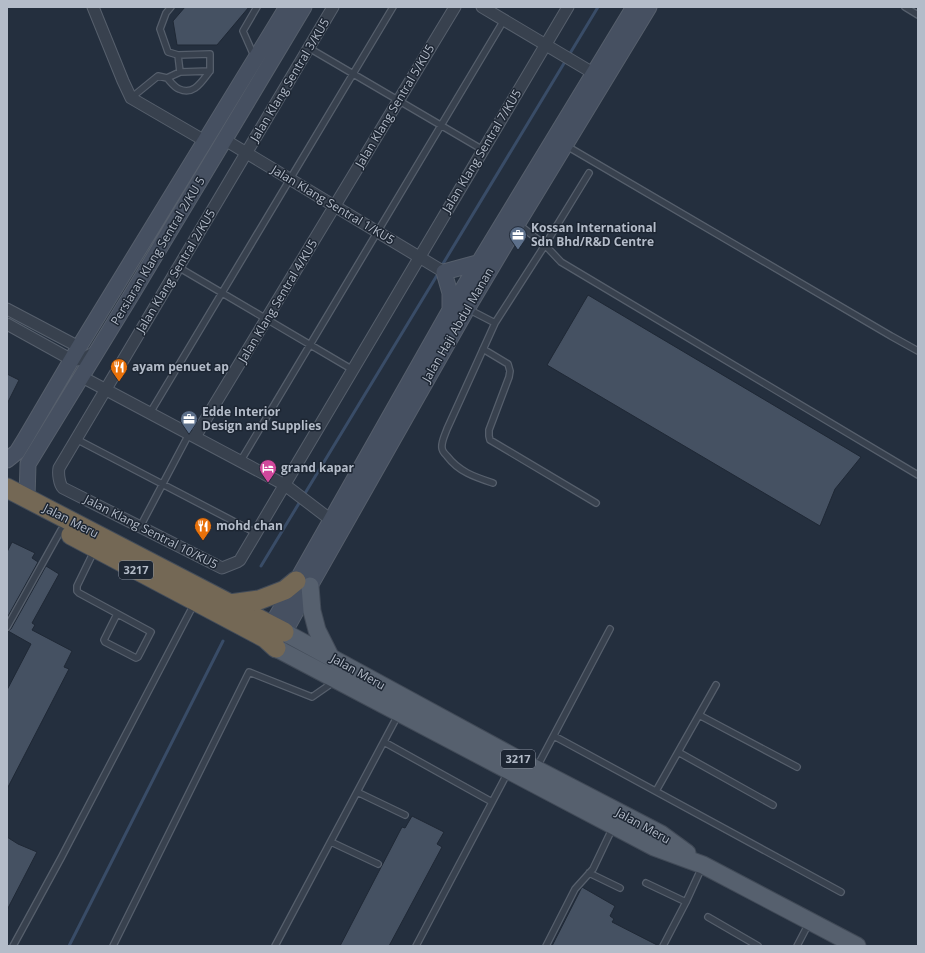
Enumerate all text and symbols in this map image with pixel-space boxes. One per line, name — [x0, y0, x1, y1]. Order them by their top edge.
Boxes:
street label: Jalan Klang Sentral 3/KU5 — [245, 15, 333, 145]
street label: Jalan Klang Sentral 5/KU5 — [350, 41, 438, 171]
street label: Jalan Klang Sentral 7/KU5 — [437, 86, 525, 216]
street label: Jalan Klang Sentral 1/KU5 — [268, 160, 398, 248]
street label: Persiaran Klang Sentral 2/KU 5 — [106, 173, 209, 328]
street label: Jalan Klang Sentral 2/KU5 — [131, 206, 219, 336]
place label: Kossan International Sdn Bhd/R&D Centre — [531, 219, 656, 250]
office icon: Kossan International Sdn Bhd/R&D Centre — [508, 225, 528, 250]
street label: Jalan Klang Sentral 4/KU5 — [233, 236, 321, 366]
street label: Jalan Haji Abdul Manan — [417, 264, 497, 386]
restaurant icon: ayam penuet ap — [109, 357, 129, 382]
place label: ayam penuet ap — [132, 358, 229, 375]
place label: Edde Interior Design and Supplies — [202, 403, 321, 434]
office icon: Edde Interior Design and Supplies — [179, 409, 199, 434]
hotel icon: grand kapar — [258, 458, 278, 483]
place label: grand kapar — [281, 459, 355, 476]
street label: Jalan Klang Sentral 10/KU5 — [81, 490, 221, 573]
street label: Jalan Meru — [40, 499, 102, 542]
restaurant icon: mohd chan — [193, 516, 213, 541]
place label: mohd chan — [216, 517, 283, 534]
road number: 3217 — [119, 561, 153, 579]
street label: Jalan Meru — [327, 649, 389, 694]
road number: 3217 — [501, 750, 535, 768]
street label: Jalan Meru — [612, 803, 674, 848]

